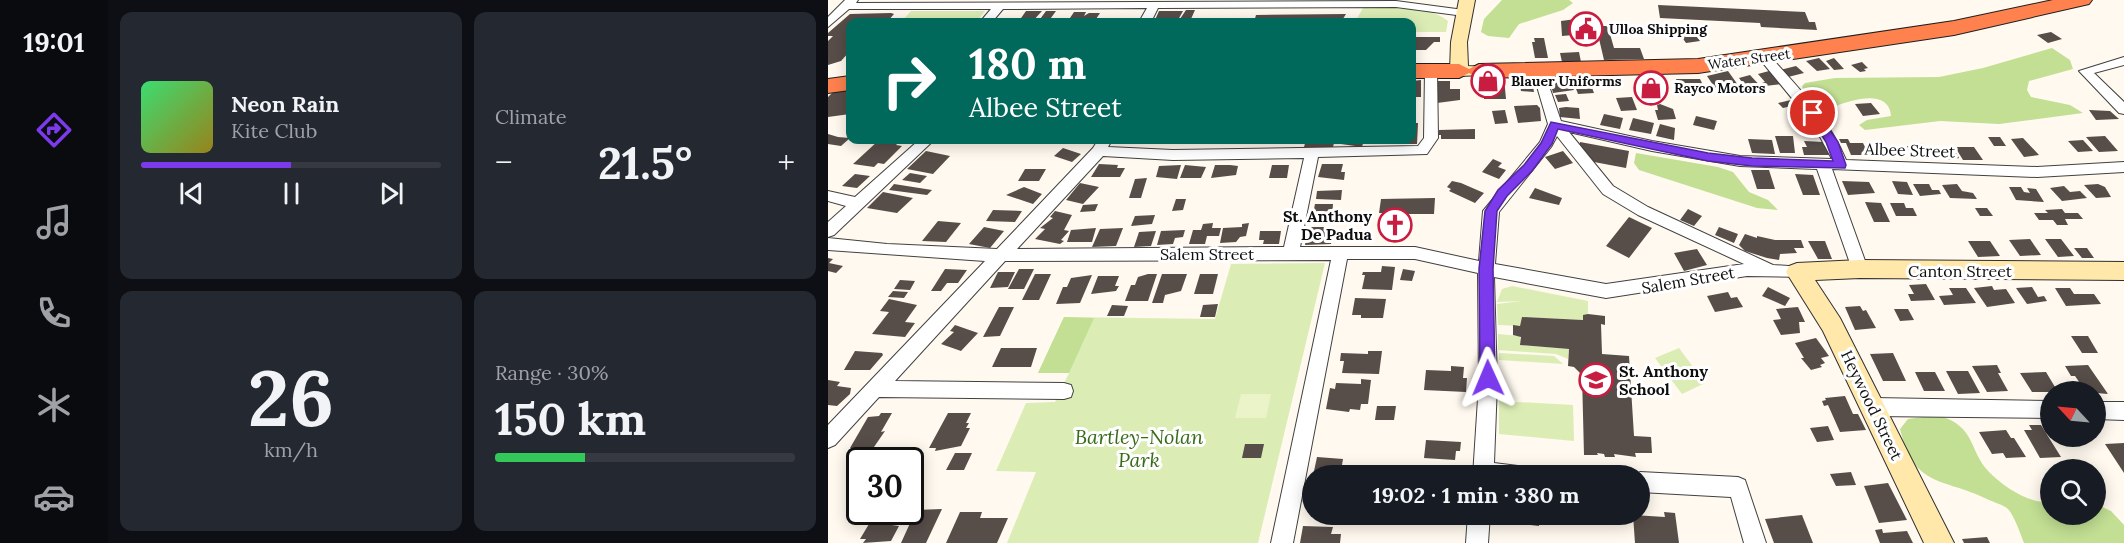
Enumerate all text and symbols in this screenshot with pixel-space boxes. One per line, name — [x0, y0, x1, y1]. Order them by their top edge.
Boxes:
public building icon: Ulloa Shipping — [1568, 11, 1604, 47]
place label: Ulloa Shipping — [1609, 20, 1708, 38]
text: 19:01 — [23, 25, 85, 59]
text: 180 m — [969, 37, 1086, 91]
icon: right — [870, 42, 948, 120]
street label: Water Street — [1707, 44, 1792, 74]
shop icon: Blauer Uniforms — [1470, 63, 1506, 99]
shop icon: Rayco Motors — [1633, 70, 1669, 106]
place label: Blauer Uniforms — [1511, 72, 1622, 90]
place label: Rayco Motors — [1674, 79, 1766, 97]
pin — [1787, 87, 1838, 138]
text: Neon Rain — [231, 90, 339, 118]
text: Albee Street — [969, 90, 1122, 124]
icon: arrive — [1796, 96, 1829, 129]
text: Climate — [495, 104, 567, 129]
icon: directions — [33, 109, 75, 151]
text: Kite Club — [231, 118, 317, 143]
text: 21.5° — [598, 134, 692, 191]
street label: Albee Street — [1863, 138, 1956, 162]
text: − — [495, 141, 513, 183]
text: + — [777, 141, 795, 183]
icon: previous — [175, 177, 208, 210]
icon: pause — [275, 177, 308, 210]
icon: next — [375, 177, 408, 210]
icon: music — [33, 201, 75, 243]
place label: St. Anthony De Padua — [1283, 206, 1373, 244]
church icon: St. Anthony De Padua — [1377, 207, 1413, 243]
street label: Salem Street — [1160, 244, 1255, 264]
street label: Canton Street — [1908, 261, 2013, 281]
street label: Salem Street — [1640, 262, 1737, 298]
icon: phone — [33, 292, 75, 334]
position arrow — [1456, 346, 1520, 410]
street label: Heywood Street — [1837, 347, 1908, 464]
text: 26 — [248, 348, 334, 447]
text: Range · 30% — [495, 360, 608, 385]
place label: St. Anthony School — [1619, 361, 1708, 399]
school or university icon: St. Anthony School — [1578, 362, 1614, 398]
north arrow — [2040, 381, 2106, 447]
map controls — [2040, 381, 2106, 525]
icon: climate — [33, 384, 75, 426]
text: 150 km — [495, 390, 646, 447]
park label: Bartley-Nolan Park — [1075, 424, 1204, 472]
text: km/h — [264, 437, 318, 462]
speed limit sign: 30 — [846, 447, 924, 525]
button: search — [2040, 459, 2106, 525]
icon: car — [33, 476, 75, 518]
text: 19:02 · 1 min · 380 m — [1372, 481, 1580, 509]

